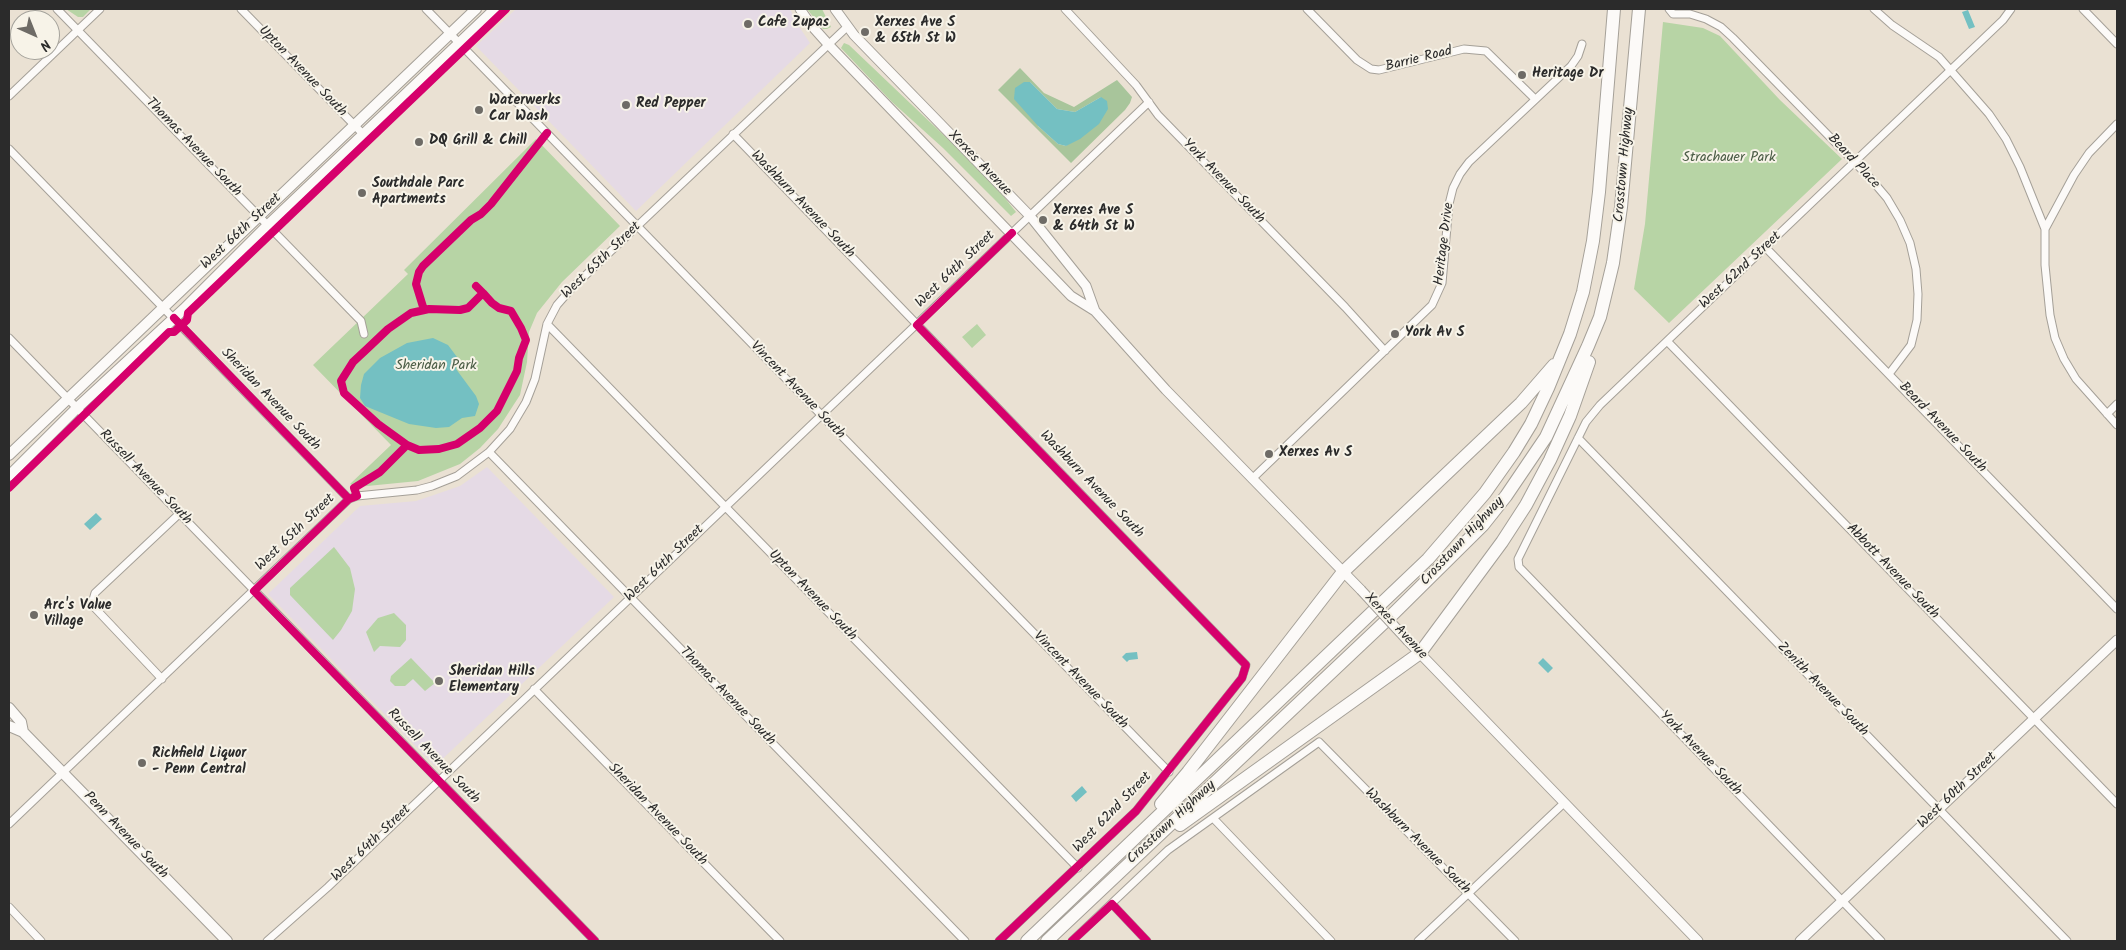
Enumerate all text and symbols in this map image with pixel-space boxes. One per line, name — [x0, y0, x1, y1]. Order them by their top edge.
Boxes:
north arrow — [10, 10, 60, 60]
place label: Cafe Zupas — [758, 16, 829, 32]
place label: Xerxes Ave S & 65th St W — [875, 16, 956, 48]
marker: Cafe Zupas — [742, 18, 754, 30]
street label: Upton Avenue South — [254, 23, 350, 121]
marker: Xerxes Ave S & 65th St W — [859, 26, 871, 38]
text: N — [34, 34, 56, 56]
street label: Barrie Road — [1384, 44, 1454, 76]
place label: Heritage Dr — [1532, 67, 1603, 83]
marker: Heritage Dr — [1516, 69, 1528, 81]
place label: Waterwerks Car Wash — [489, 94, 561, 126]
street label: Thomas Avenue South — [141, 95, 245, 201]
place label: Red Pepper — [636, 97, 706, 113]
marker: Red Pepper — [620, 99, 632, 111]
marker: Waterwerks Car Wash — [473, 104, 485, 116]
street label: Crosstown Highway — [1612, 107, 1638, 223]
street label: Xerxes Avenue — [944, 128, 1014, 200]
street label: Beard Place — [1823, 131, 1883, 193]
place label: DQ Grill & Chill — [429, 134, 527, 150]
marker: DQ Grill & Chill — [413, 136, 425, 148]
street label: York Avenue South — [1178, 136, 1268, 228]
street label: Washburn Avenue South — [746, 148, 858, 262]
park label: Strachauer Park — [1682, 151, 1776, 167]
place label: Southdale Parc Apartments — [372, 177, 464, 210]
marker: Southdale Parc Apartments — [356, 187, 368, 199]
street label: West 66th Street — [198, 190, 286, 274]
street label: Heritage Drive — [1432, 202, 1458, 286]
place label: Xerxes Ave S & 64th St W — [1053, 204, 1135, 236]
marker: Xerxes Ave S & 64th St W — [1037, 214, 1049, 226]
street label: West 65th Street — [559, 219, 645, 303]
street label: West 64th Street — [913, 228, 999, 312]
street label: West 62nd Street — [1697, 229, 1785, 313]
place label: York Av S — [1405, 326, 1464, 342]
marker: York Av S — [1389, 328, 1401, 340]
street label: Vincent Avenue South — [746, 339, 848, 443]
street label: Sheridan Avenue South — [217, 345, 323, 455]
park label: Sheridan Park — [395, 359, 477, 375]
street label: Beard Avenue South — [1895, 379, 1989, 477]
street label: Russell Avenue South — [95, 427, 195, 529]
street label: Washburn Avenue South — [1035, 428, 1147, 542]
place label: Xerxes Av S — [1279, 446, 1352, 462]
marker: Xerxes Av S — [1263, 448, 1275, 460]
street label: West 65th Street — [253, 491, 339, 575]
street label: Crosstown Highway — [1418, 494, 1508, 590]
street label: Abbott Avenue South — [1842, 521, 1942, 623]
street label: West 64th Street — [622, 522, 708, 606]
street label: Upton Avenue South — [764, 547, 860, 645]
street label: Xerxes Avenue — [1360, 590, 1430, 664]
place label: Arc's Value Village — [44, 599, 112, 632]
marker: Arc's Value Village — [28, 609, 40, 621]
street label: Vincent Avenue South — [1029, 629, 1131, 733]
street label: Zenith Avenue South — [1773, 639, 1871, 741]
street label: Thomas Avenue South — [675, 644, 779, 750]
place label: Sheridan Hills Elementary — [449, 665, 535, 698]
marker: Sheridan Hills Elementary — [433, 675, 445, 687]
street label: Russell Avenue South — [383, 706, 483, 808]
street label: York Avenue South — [1655, 708, 1745, 800]
place label: Richfield Liquor - Penn Central — [152, 747, 246, 780]
street label: West 60th Street — [1915, 749, 2001, 833]
marker: Richfield Liquor - Penn Central — [136, 757, 148, 769]
street label: Sheridan Avenue South — [604, 760, 710, 870]
street label: West 62nd Street — [1070, 769, 1156, 857]
street label: Crosstown Highway — [1124, 778, 1220, 868]
street label: Washburn Avenue South — [1360, 785, 1474, 899]
street label: Penn Avenue South — [79, 789, 171, 883]
street label: West 64th Street — [329, 802, 415, 886]

